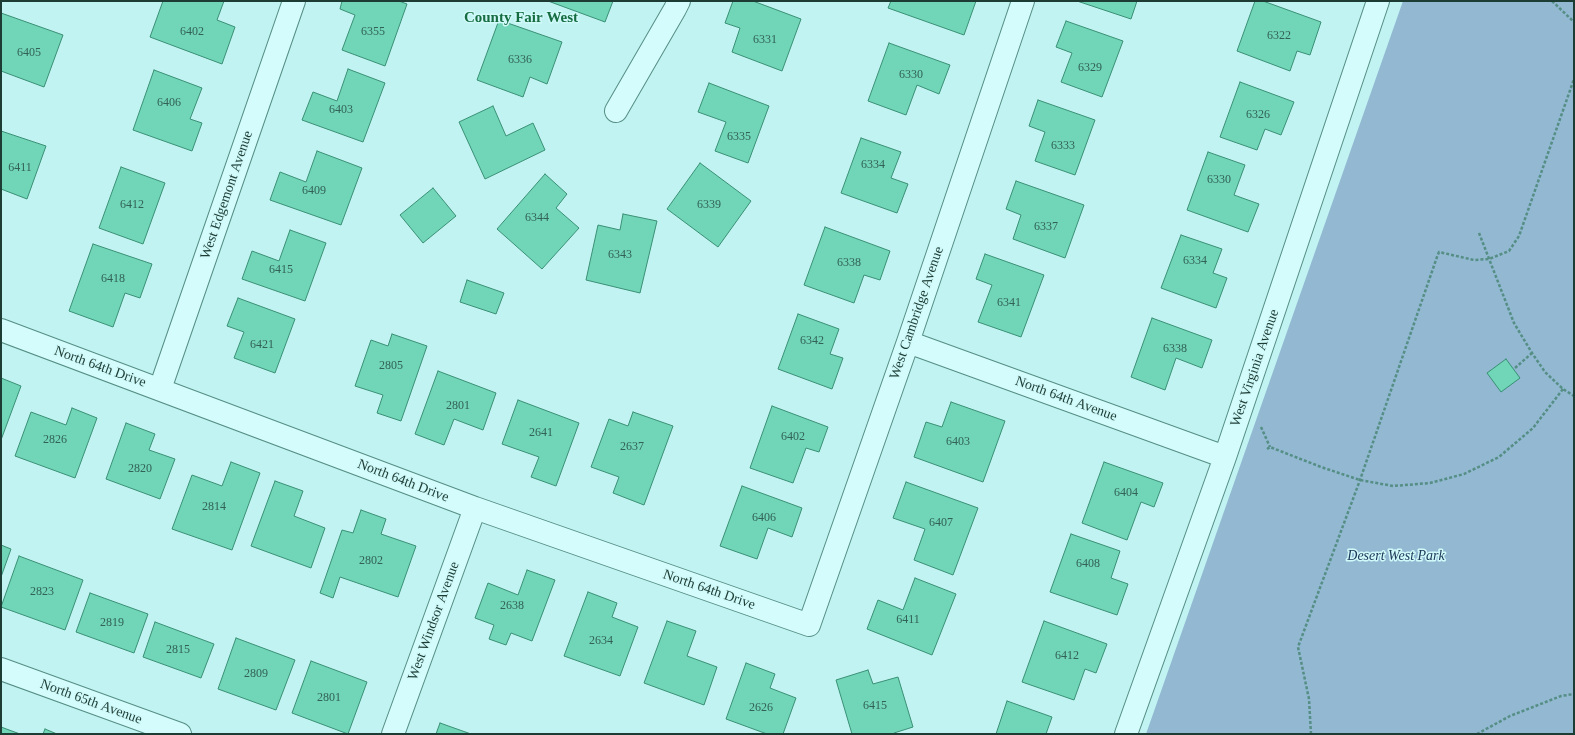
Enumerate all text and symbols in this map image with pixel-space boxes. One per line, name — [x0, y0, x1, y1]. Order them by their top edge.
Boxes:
district label: County Fair West — [464, 9, 578, 27]
house number: 6402 — [180, 25, 204, 39]
house number: 6355 — [361, 25, 385, 39]
house number: 6322 — [1267, 29, 1291, 43]
house number: 6331 — [753, 33, 777, 47]
house number: 6405 — [17, 46, 41, 60]
house number: 6336 — [508, 53, 532, 67]
house number: 6329 — [1078, 61, 1102, 75]
house number: 6330 — [899, 68, 923, 82]
house number: 6406 — [157, 96, 181, 110]
house number: 6403 — [329, 103, 353, 117]
house number: 6326 — [1246, 108, 1270, 122]
street label: West Edgemont Avenue — [197, 129, 257, 261]
house number: 6335 — [727, 130, 751, 144]
house number: 6333 — [1051, 139, 1075, 153]
house number: 6334 — [861, 158, 885, 172]
house number: 6411 — [8, 161, 32, 175]
house number: 6330 — [1207, 173, 1231, 187]
house number: 6409 — [302, 184, 326, 198]
house number: 6412 — [120, 198, 144, 212]
house number: 6339 — [697, 198, 721, 212]
house number: 6344 — [525, 211, 549, 225]
house number: 6337 — [1034, 220, 1058, 234]
street label: West Cambridge Avenue — [886, 244, 948, 382]
house number: 6343 — [608, 248, 632, 262]
house number: 6334 — [1183, 254, 1207, 268]
house number: 6338 — [837, 256, 861, 270]
house number: 6415 — [269, 263, 293, 277]
house number: 6418 — [101, 272, 125, 286]
house number: 6341 — [997, 296, 1021, 310]
street label: West Virginia Avenue — [1227, 307, 1283, 429]
house number: 6342 — [800, 334, 824, 348]
house number: 6421 — [250, 338, 274, 352]
house number: 6338 — [1163, 342, 1187, 356]
street label: North 64th Drive — [52, 343, 148, 391]
house number: 2805 — [379, 359, 403, 373]
street label: North 64th Avenue — [1013, 373, 1119, 425]
house number: 2801 — [446, 399, 470, 413]
house number: 2641 — [529, 426, 553, 440]
house number: 6402 — [781, 430, 805, 444]
house number: 2826 — [43, 433, 67, 447]
house number: 6403 — [946, 435, 970, 449]
house number: 2637 — [620, 440, 644, 454]
street label: North 64th Drive — [355, 456, 451, 506]
house number: 2820 — [128, 462, 152, 476]
house number: 6404 — [1114, 486, 1138, 500]
house number: 2814 — [202, 500, 226, 514]
house number: 6406 — [752, 511, 776, 525]
house number: 6407 — [929, 516, 953, 530]
park label: Desert West Park — [1347, 548, 1445, 564]
house number: 2802 — [359, 554, 383, 568]
house number: 6408 — [1076, 557, 1100, 571]
street label: West Windsor Avenue — [405, 559, 463, 683]
street label: North 64th Drive — [661, 566, 757, 614]
house number: 2823 — [30, 585, 54, 599]
house number: 2638 — [500, 599, 524, 613]
house number: 6411 — [896, 613, 920, 627]
house number: 2819 — [100, 616, 124, 630]
house number: 2634 — [589, 634, 613, 648]
house number: 2815 — [166, 643, 190, 657]
house number: 6412 — [1055, 649, 1079, 663]
house number: 2809 — [244, 667, 268, 681]
street label: North 65th Avenue — [38, 676, 144, 728]
house number: 2801 — [317, 691, 341, 705]
house number: 6415 — [863, 699, 887, 713]
house number: 2626 — [749, 701, 773, 715]

